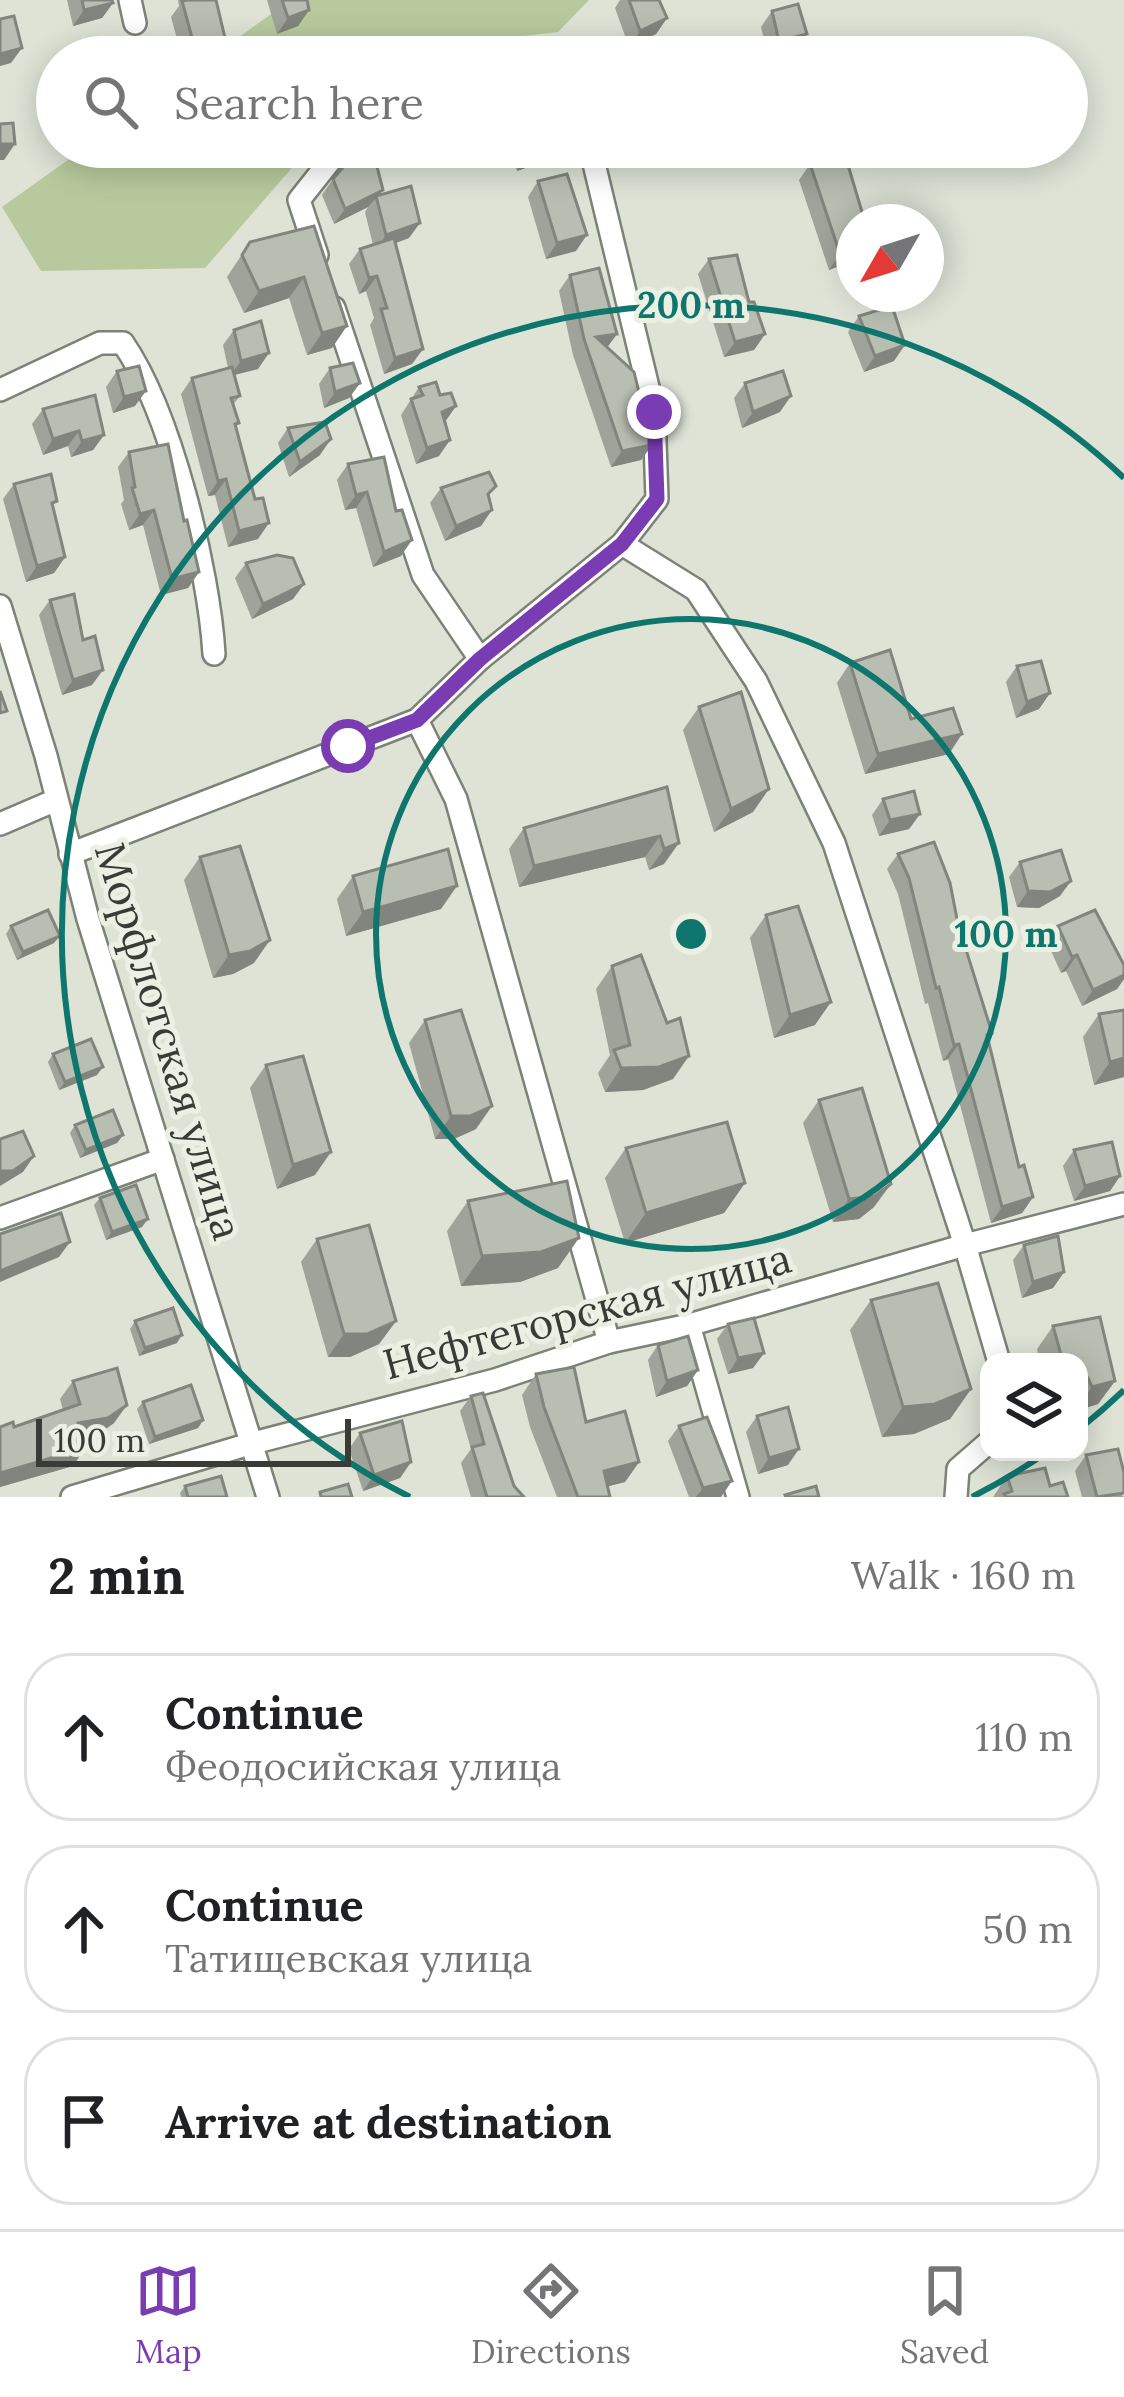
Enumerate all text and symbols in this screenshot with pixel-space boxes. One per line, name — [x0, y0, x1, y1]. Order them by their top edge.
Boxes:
search box — [36, 36, 1088, 168]
icon: search — [78, 69, 144, 135]
text: Search here — [174, 74, 424, 131]
north arrow — [836, 204, 944, 312]
text: 200 m — [637, 282, 745, 328]
route end — [627, 385, 681, 439]
route start — [321, 719, 375, 773]
street label: Морфлотская улица — [83, 836, 255, 1246]
text: 100 m — [955, 911, 1058, 957]
centre of rings — [670, 913, 712, 955]
street label: Нефтегорская улица — [377, 1231, 797, 1391]
map controls — [980, 1353, 1088, 1461]
button: layers — [980, 1353, 1088, 1461]
scale bar — [36, 1413, 351, 1466]
text: 100 m — [54, 1419, 145, 1461]
text: 2 min — [48, 1543, 185, 1608]
text: Walk · 160 m — [851, 1550, 1076, 1600]
text: Continue — [165, 1684, 364, 1741]
icon: ahead — [51, 1704, 117, 1770]
text: 110 m — [975, 1712, 1073, 1762]
text: Феодосийская улица — [165, 1741, 561, 1791]
text: Continue — [165, 1876, 364, 1933]
icon: ahead — [51, 1896, 117, 1962]
text: 50 m — [982, 1904, 1073, 1954]
text: Татищевская улица — [165, 1933, 533, 1983]
icon: arrive — [51, 2088, 117, 2154]
text: Arrive at destination — [165, 2093, 612, 2150]
tab: Map — [135, 2258, 202, 2372]
tab: Directions — [471, 2258, 631, 2372]
tab: Saved — [900, 2258, 989, 2372]

